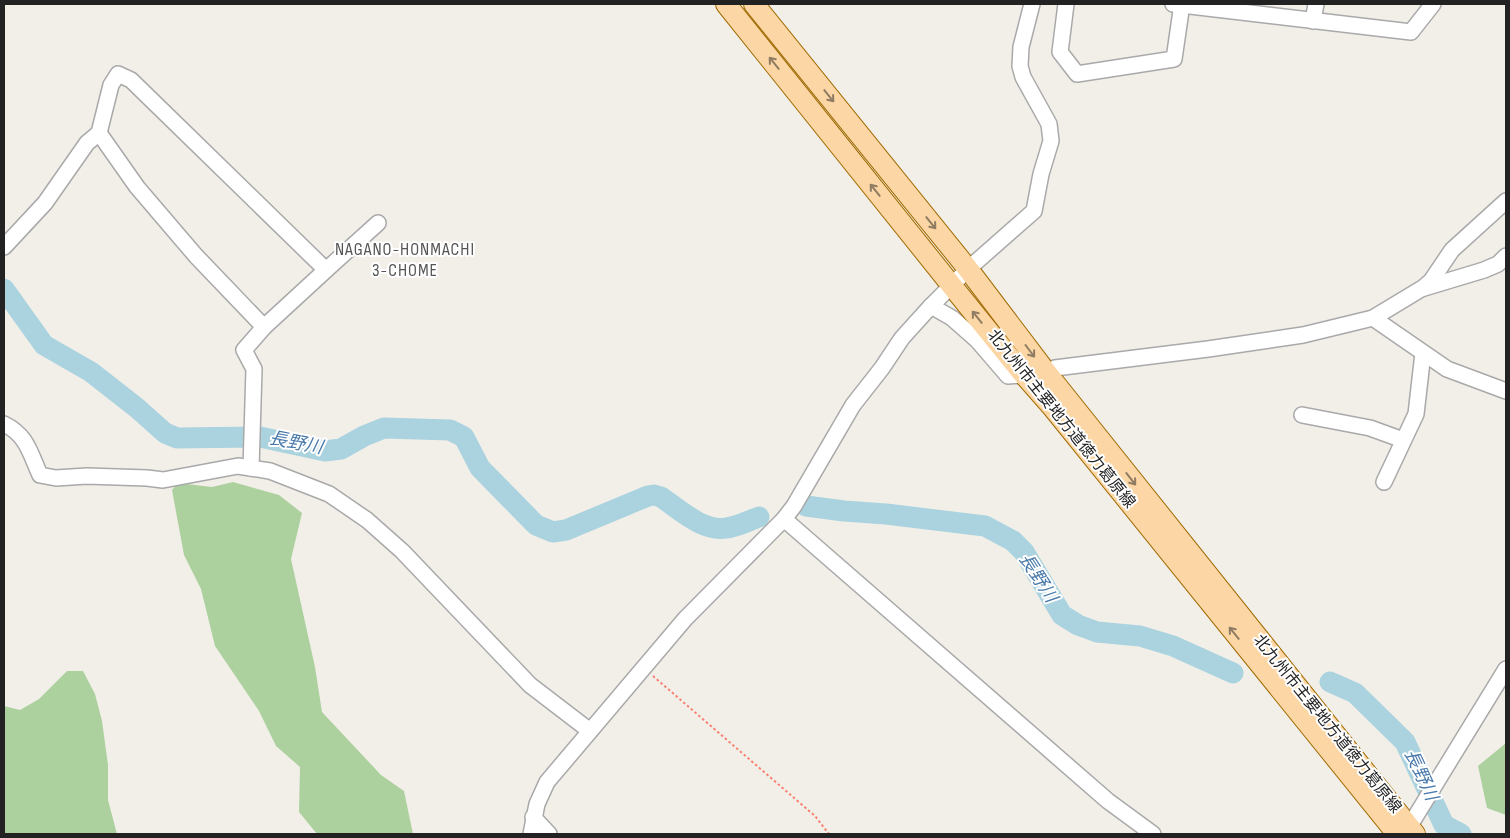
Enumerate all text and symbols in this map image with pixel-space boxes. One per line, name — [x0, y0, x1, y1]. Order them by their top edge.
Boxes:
one-way arrow — [768, 57, 779, 70]
one-way arrow — [823, 89, 834, 102]
one-way arrow — [870, 184, 881, 197]
one-way arrow — [925, 216, 936, 229]
district label: NAGANO-HONMACHI 3-CHOME — [335, 239, 475, 281]
one-way arrow — [972, 310, 983, 323]
street label: 北九州市主要地方道徳力葛原線 — [983, 326, 1139, 512]
one-way arrow — [1025, 344, 1036, 357]
water label: 長野川 — [267, 428, 326, 459]
one-way arrow — [1125, 472, 1136, 485]
water label: 長野川 — [1014, 550, 1063, 608]
one-way arrow — [1229, 626, 1240, 639]
street label: 北九州市主要地方道徳力葛原線 — [1249, 631, 1405, 817]
water label: 長野川 — [1400, 746, 1443, 806]

